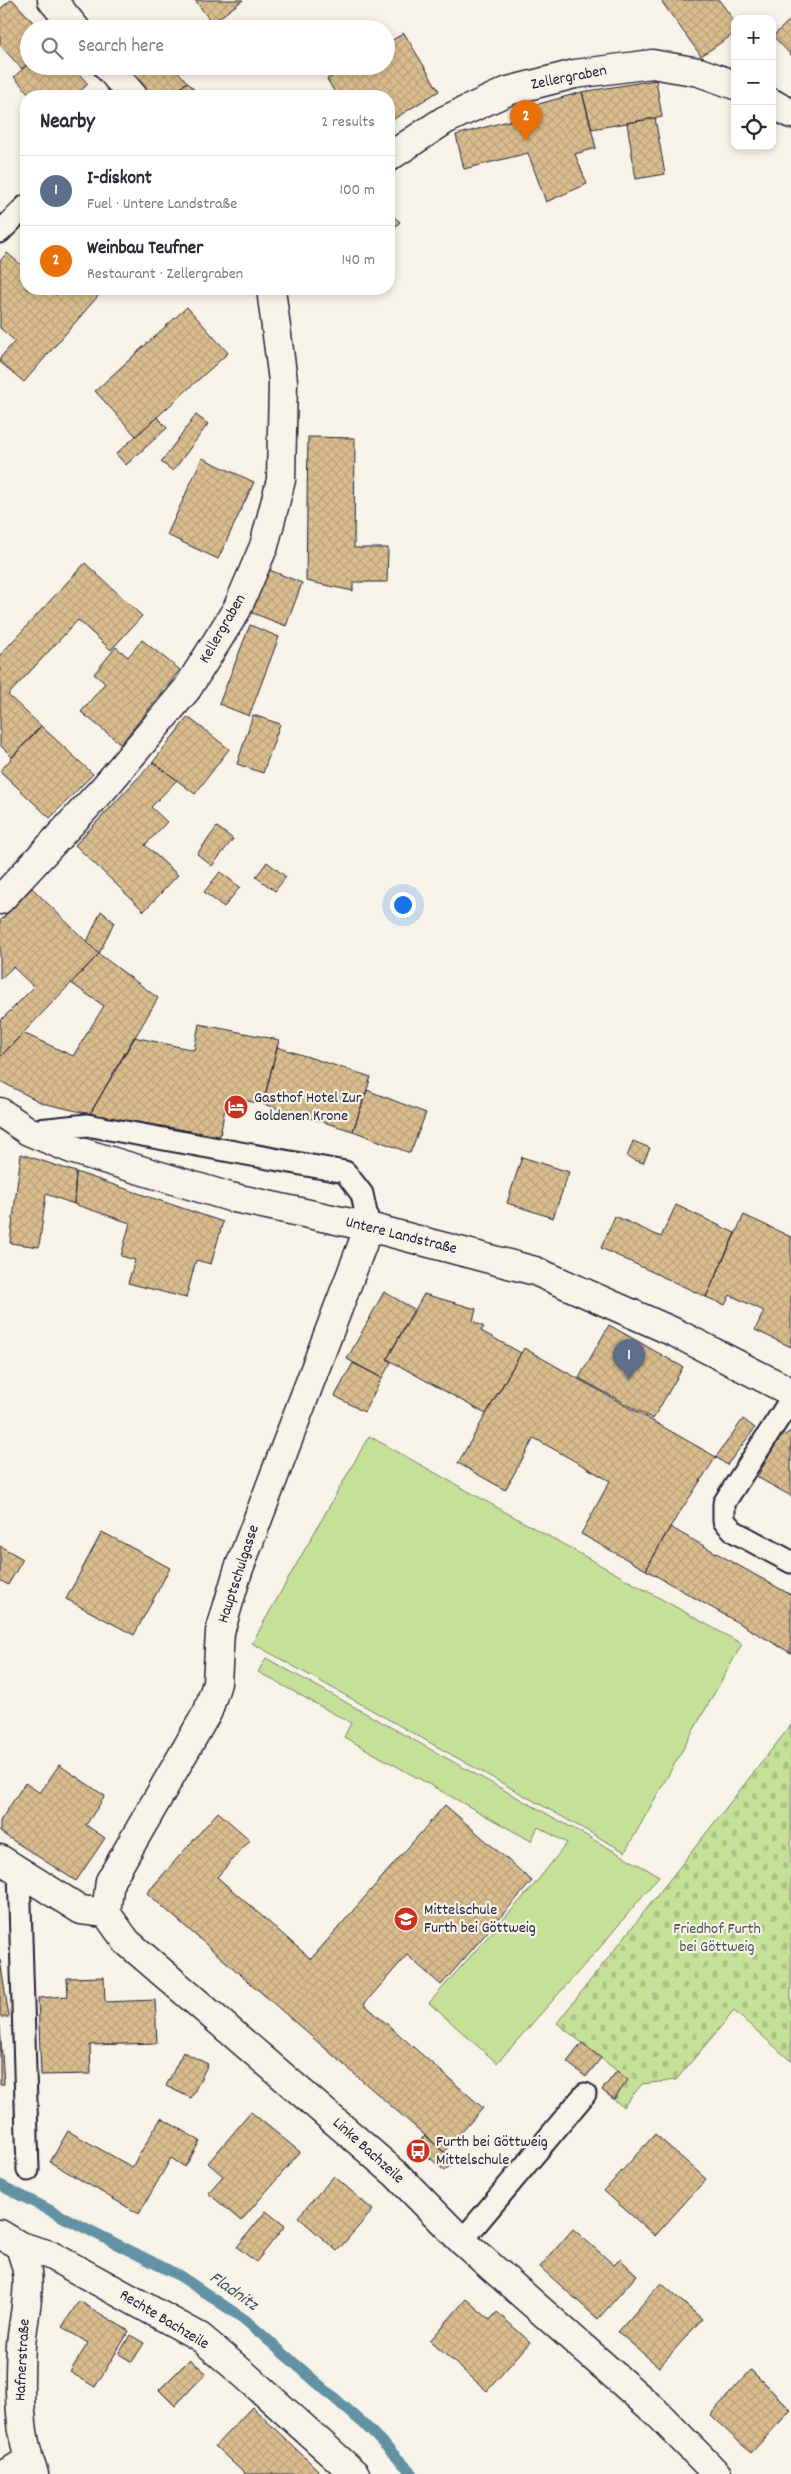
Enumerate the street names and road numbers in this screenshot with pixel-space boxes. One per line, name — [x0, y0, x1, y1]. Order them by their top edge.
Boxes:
street label: Zellergraben — [529, 59, 609, 97]
street label: Kellergraben — [194, 590, 252, 668]
street label: Untere Landstraße — [343, 1211, 459, 1261]
street label: Hauptschulgasse — [212, 1522, 266, 1626]
street label: Linke Bachzeile — [327, 2112, 409, 2190]
street label: Rechte Bachzeile — [115, 2284, 213, 2356]
street label: Hafnerstraße — [9, 2318, 37, 2402]

